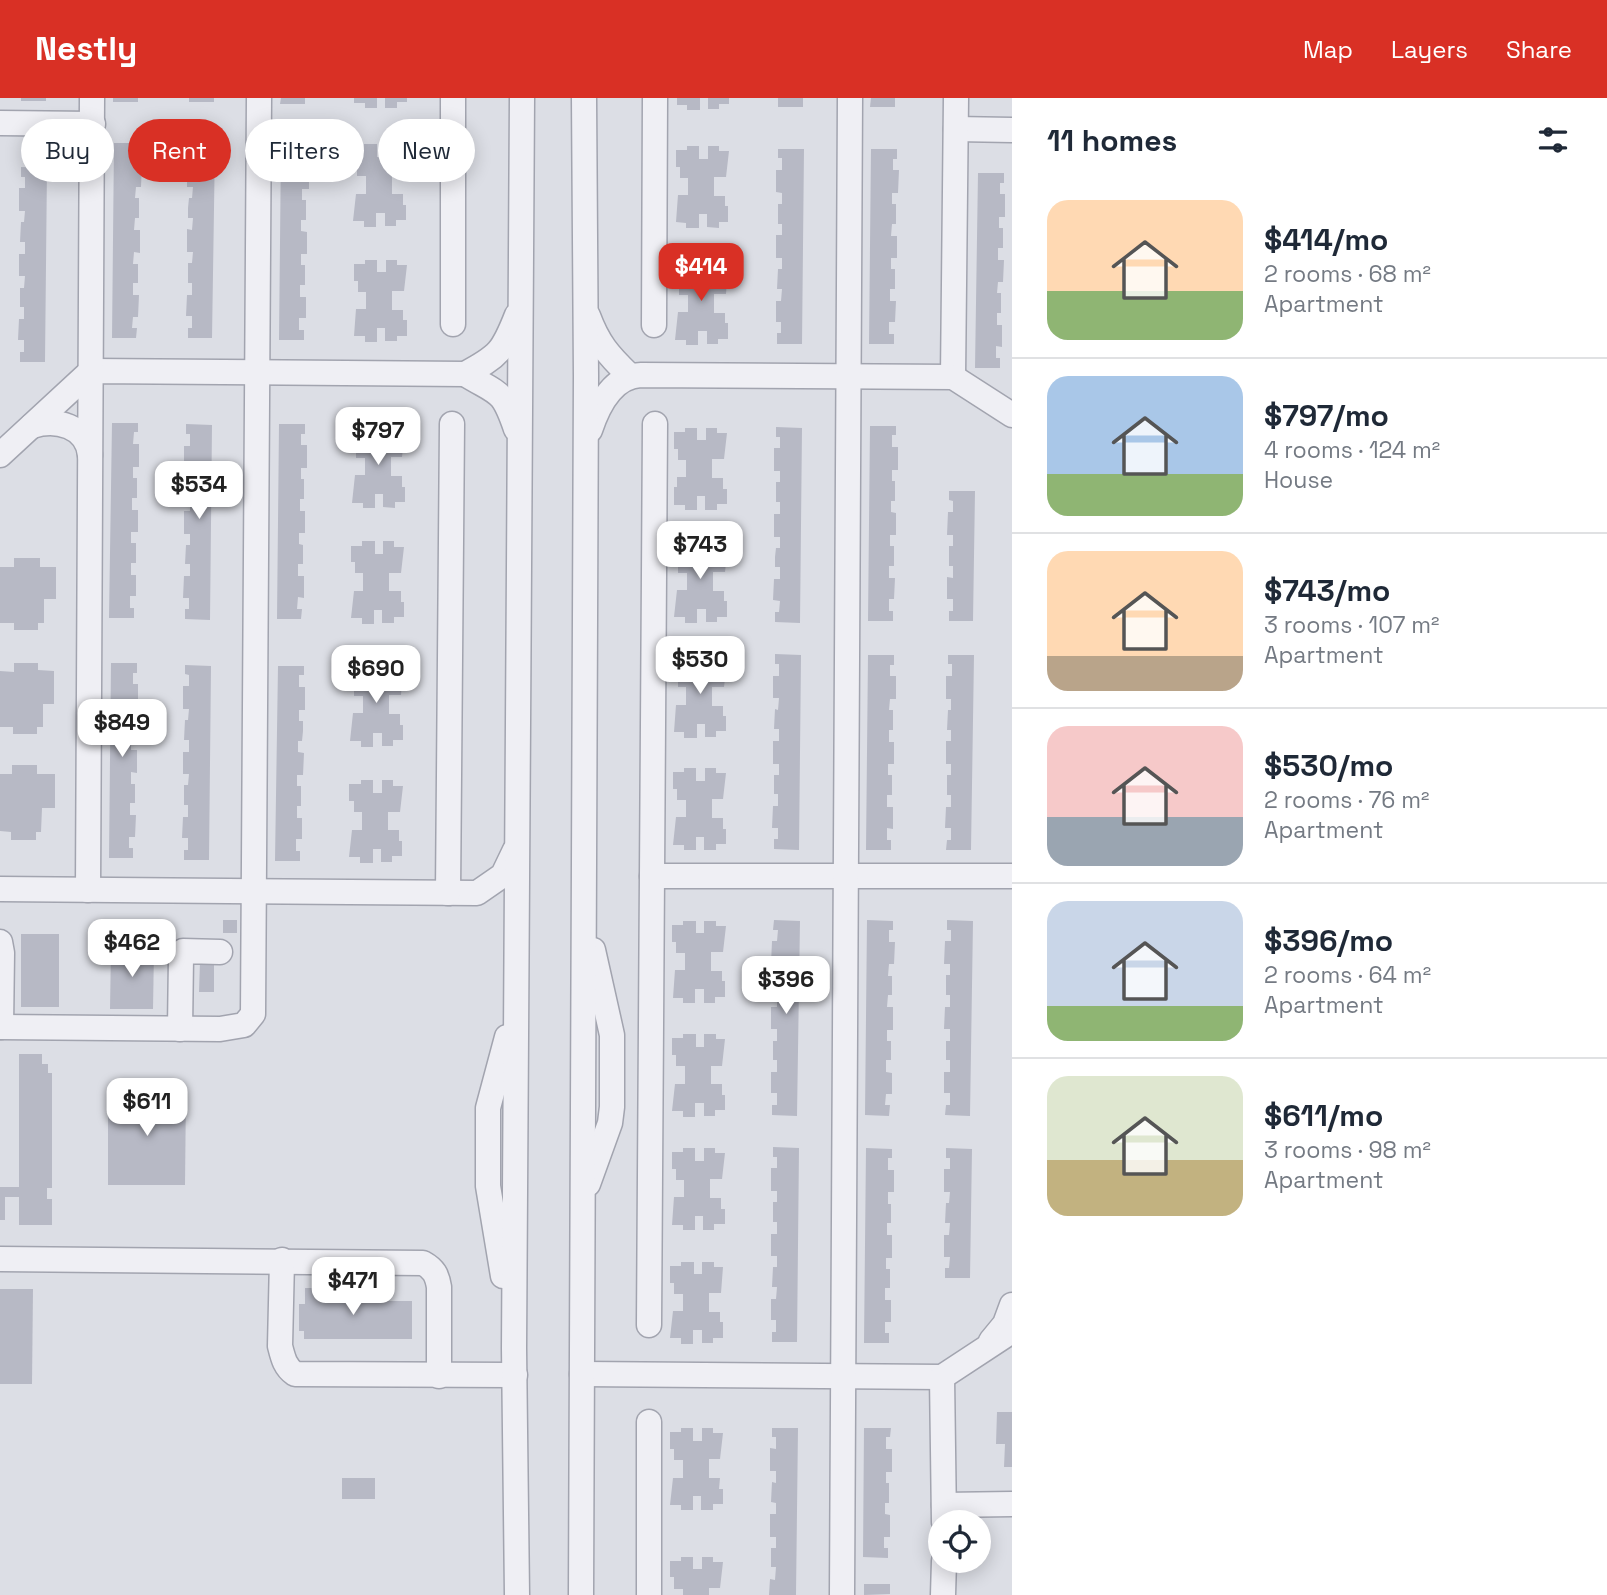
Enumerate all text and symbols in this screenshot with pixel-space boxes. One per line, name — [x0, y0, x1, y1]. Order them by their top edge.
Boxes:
text: Nestly — [35, 28, 137, 70]
text: Map — [1303, 34, 1353, 65]
text: Layers — [1391, 34, 1468, 65]
text: Share — [1506, 34, 1572, 65]
chip: Buy — [21, 119, 114, 182]
chip: Rent — [128, 119, 231, 182]
chip: Filters — [245, 119, 364, 182]
chip: New — [378, 119, 475, 182]
text: 11 homes — [1047, 121, 1177, 160]
icon: filters — [1534, 121, 1572, 159]
text: $414/mo — [1264, 220, 1388, 259]
icon: home — [1103, 228, 1187, 312]
pin: $414 — [660, 244, 742, 303]
text: $414 — [675, 251, 727, 281]
text: 2 rooms · 68 m² — [1264, 259, 1431, 289]
text: Apartment — [1264, 289, 1384, 319]
text: $797/mo — [1264, 396, 1389, 435]
icon: home — [1103, 404, 1187, 488]
pin: $797 — [337, 408, 419, 467]
text: $797 — [351, 415, 405, 445]
text: 4 rooms · 124 m² — [1264, 435, 1440, 465]
pin: $534 — [158, 462, 240, 521]
text: House — [1264, 465, 1333, 495]
text: $534 — [171, 469, 227, 499]
pin: $743 — [659, 522, 741, 581]
text: $743 — [673, 529, 727, 559]
text: $743/mo — [1264, 571, 1390, 610]
icon: home — [1103, 579, 1187, 663]
text: 3 rooms · 107 m² — [1264, 610, 1440, 640]
pin: $530 — [659, 636, 741, 696]
text: Apartment — [1264, 640, 1384, 670]
text: $530 — [672, 644, 728, 674]
pin: $690 — [335, 646, 417, 705]
text: $690 — [347, 653, 405, 683]
pin: $849 — [81, 700, 163, 759]
text: $849 — [94, 707, 150, 737]
text: $530/mo — [1264, 746, 1393, 785]
icon: home — [1103, 754, 1187, 838]
text: 2 rooms · 76 m² — [1264, 785, 1429, 815]
text: Apartment — [1264, 815, 1384, 845]
pin: $462 — [91, 920, 173, 979]
text: $396/mo — [1264, 921, 1393, 960]
text: $462 — [104, 927, 160, 957]
icon: home — [1103, 929, 1187, 1013]
pin: $396 — [745, 956, 827, 1016]
text: 2 rooms · 64 m² — [1264, 960, 1431, 990]
text: $396 — [758, 964, 814, 994]
text: Apartment — [1264, 990, 1384, 1020]
pin: $611 — [106, 1079, 188, 1138]
text: $611 — [123, 1086, 171, 1116]
text: $611/mo — [1264, 1096, 1383, 1135]
icon: home — [1103, 1104, 1187, 1188]
text: 3 rooms · 98 m² — [1264, 1135, 1431, 1165]
text: Apartment — [1264, 1165, 1384, 1195]
pin: $471 — [312, 1258, 394, 1317]
text: $471 — [328, 1265, 378, 1295]
map controls — [928, 1510, 991, 1573]
button: locate — [928, 1510, 991, 1573]

